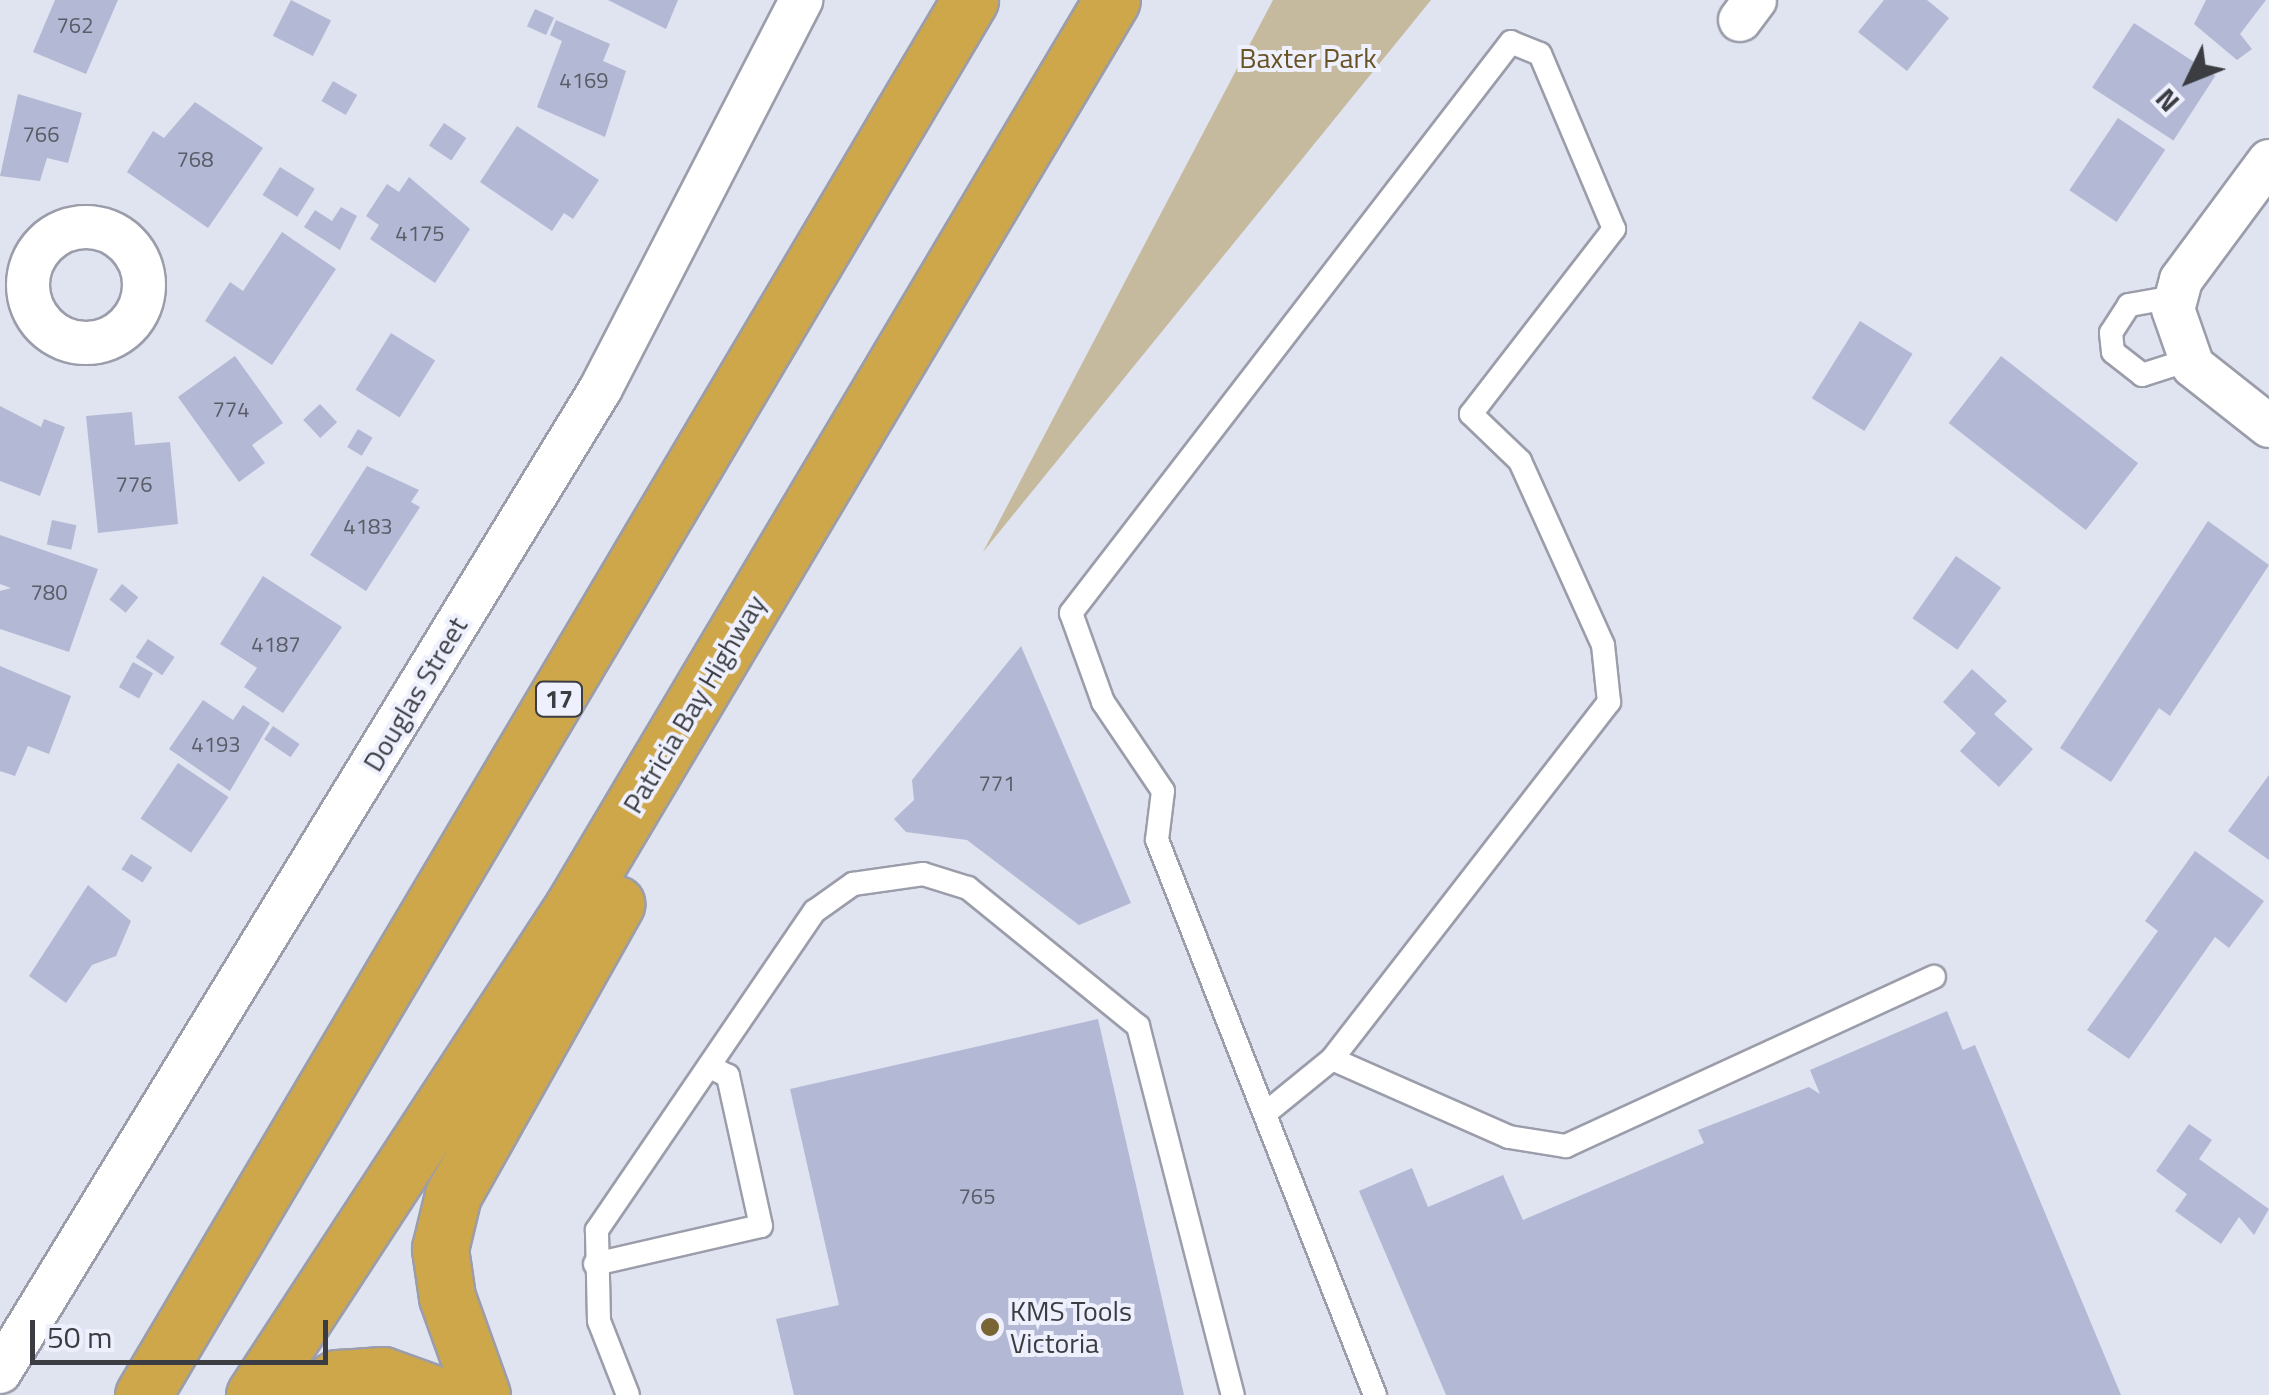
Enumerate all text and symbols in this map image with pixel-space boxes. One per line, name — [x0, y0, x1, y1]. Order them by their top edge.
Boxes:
house number: 762 — [57, 13, 93, 39]
north arrow — [2139, 30, 2239, 130]
park label: Baxter Park — [1239, 41, 1377, 75]
house number: 4169 — [559, 68, 609, 94]
text: N — [2144, 79, 2189, 123]
house number: 766 — [23, 122, 59, 148]
house number: 768 — [177, 147, 213, 173]
house number: 4175 — [395, 221, 445, 247]
house number: 774 — [213, 397, 249, 423]
house number: 776 — [116, 472, 152, 498]
house number: 4183 — [343, 514, 393, 540]
house number: 780 — [31, 580, 67, 606]
street label: Patricia Bay Highway — [616, 589, 772, 819]
street label: Douglas Street — [356, 611, 474, 777]
house number: 4187 — [251, 632, 301, 658]
road number: 17 — [534, 679, 584, 719]
house number: 4193 — [191, 732, 241, 758]
house number: 771 — [979, 771, 1015, 797]
house number: 765 — [959, 1184, 995, 1210]
place label: KMS Tools Victoria — [1010, 1294, 1132, 1360]
scale bar — [35, 1300, 332, 1362]
text: 50 m — [47, 1314, 112, 1360]
marker: KMS Tools Victoria — [979, 1316, 1001, 1338]

